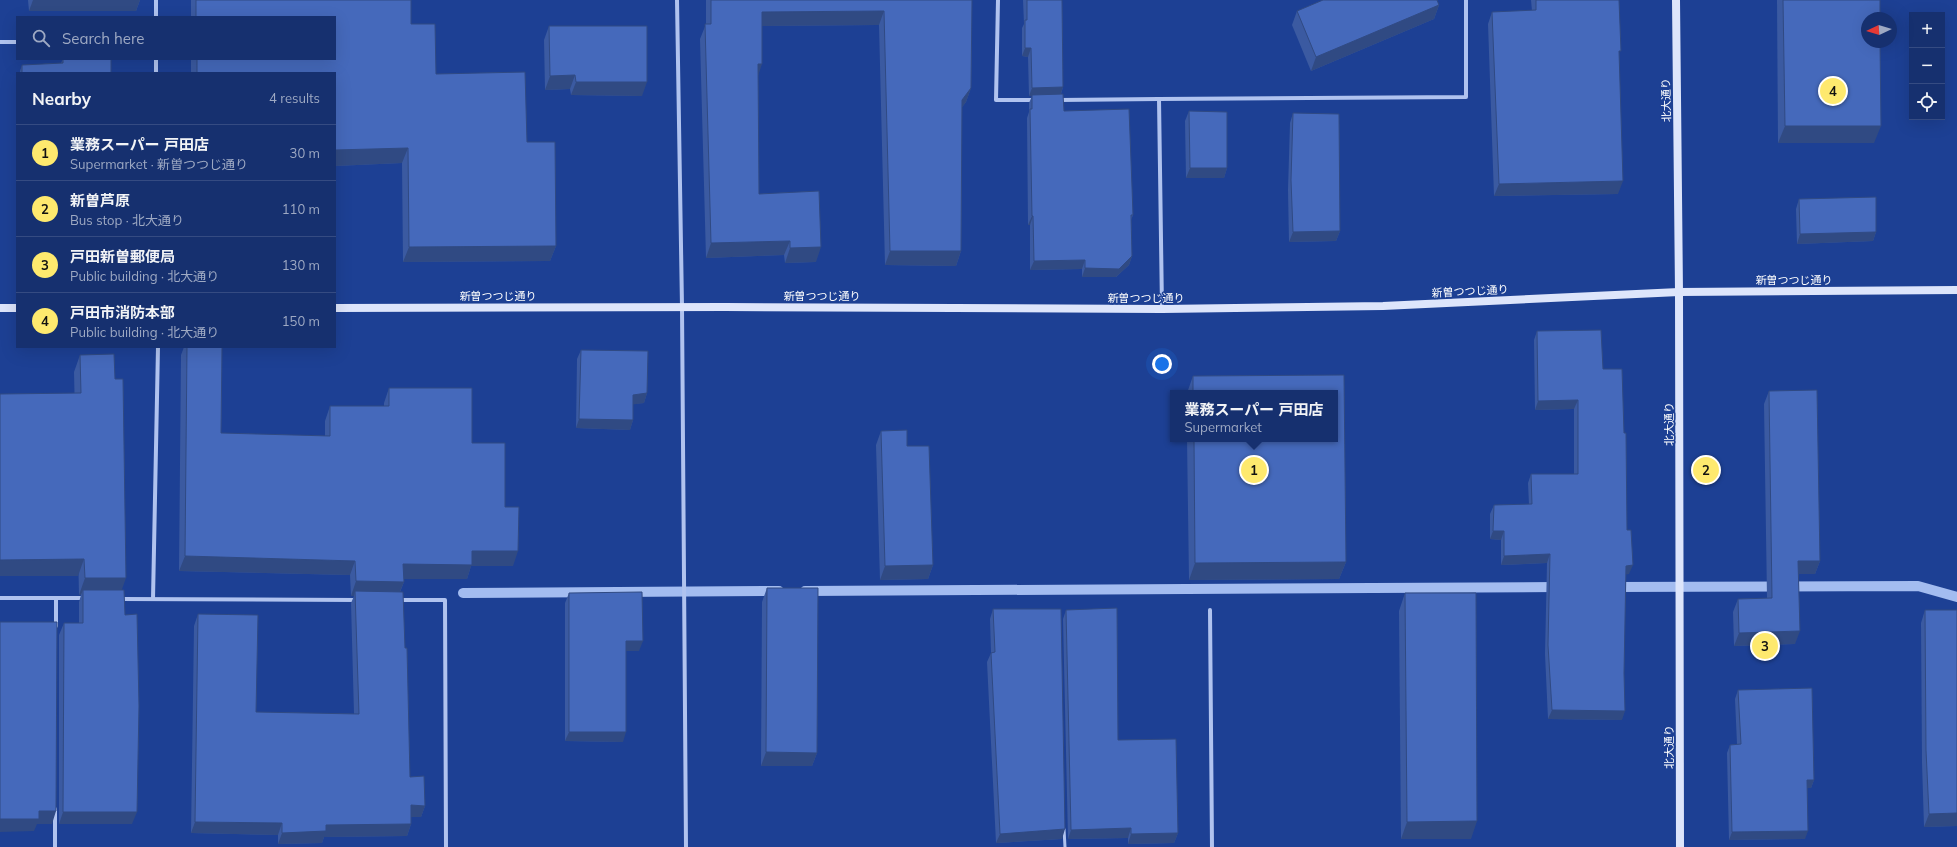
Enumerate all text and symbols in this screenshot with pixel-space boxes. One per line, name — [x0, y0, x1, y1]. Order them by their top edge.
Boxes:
north arrow — [1861, 12, 1897, 48]
map controls — [1909, 12, 1945, 120]
button: + — [1909, 12, 1945, 48]
search box — [16, 16, 336, 60]
icon: search — [30, 27, 52, 49]
text: Search here — [62, 29, 144, 48]
button: − — [1909, 48, 1945, 84]
pin: 4 — [1820, 76, 1846, 106]
street label: 北大通り — [1659, 78, 1673, 122]
button: locate — [1909, 84, 1945, 120]
text: Nearby — [32, 88, 91, 109]
text: 4 results — [269, 90, 320, 106]
text: 業務スーパー 戸田店 — [70, 135, 209, 154]
text: 1 — [41, 145, 49, 161]
text: 30 m — [290, 145, 320, 161]
text: Supermarket · 新曽つつじ通り — [70, 156, 248, 172]
text: 新曽芦原 — [70, 191, 130, 210]
text: 2 — [41, 201, 49, 217]
text: 110 m — [282, 201, 320, 217]
text: Bus stop · 北大通り — [70, 212, 184, 228]
text: 戸田新曽郵便局 — [70, 247, 175, 266]
text: 3 — [41, 257, 49, 273]
text: 130 m — [282, 257, 320, 273]
text: Public building · 北大通り — [70, 268, 219, 284]
street label: 新曽つつじ通り — [1756, 273, 1833, 287]
street label: 新曽つつじ通り — [1431, 282, 1509, 300]
street label: 新曽つつじ通り — [460, 289, 537, 303]
street label: 新曽つつじ通り — [784, 289, 861, 303]
street label: 新曽つつじ通り — [1108, 291, 1185, 305]
text: 戸田市消防本部 — [70, 303, 175, 322]
text: 4 — [41, 313, 49, 329]
text: 150 m — [282, 313, 320, 329]
text: Public building · 北大通り — [70, 324, 219, 340]
your location — [1152, 354, 1172, 374]
popup — [1170, 390, 1338, 442]
text: 業務スーパー 戸田店 — [1185, 400, 1323, 419]
street label: 北大通り — [1662, 402, 1676, 446]
text: Supermarket — [1185, 419, 1262, 435]
pin: 1 — [1241, 455, 1267, 485]
pin: 2 — [1693, 455, 1719, 485]
pin: 3 — [1752, 631, 1778, 661]
street label: 北大通り — [1662, 725, 1676, 769]

